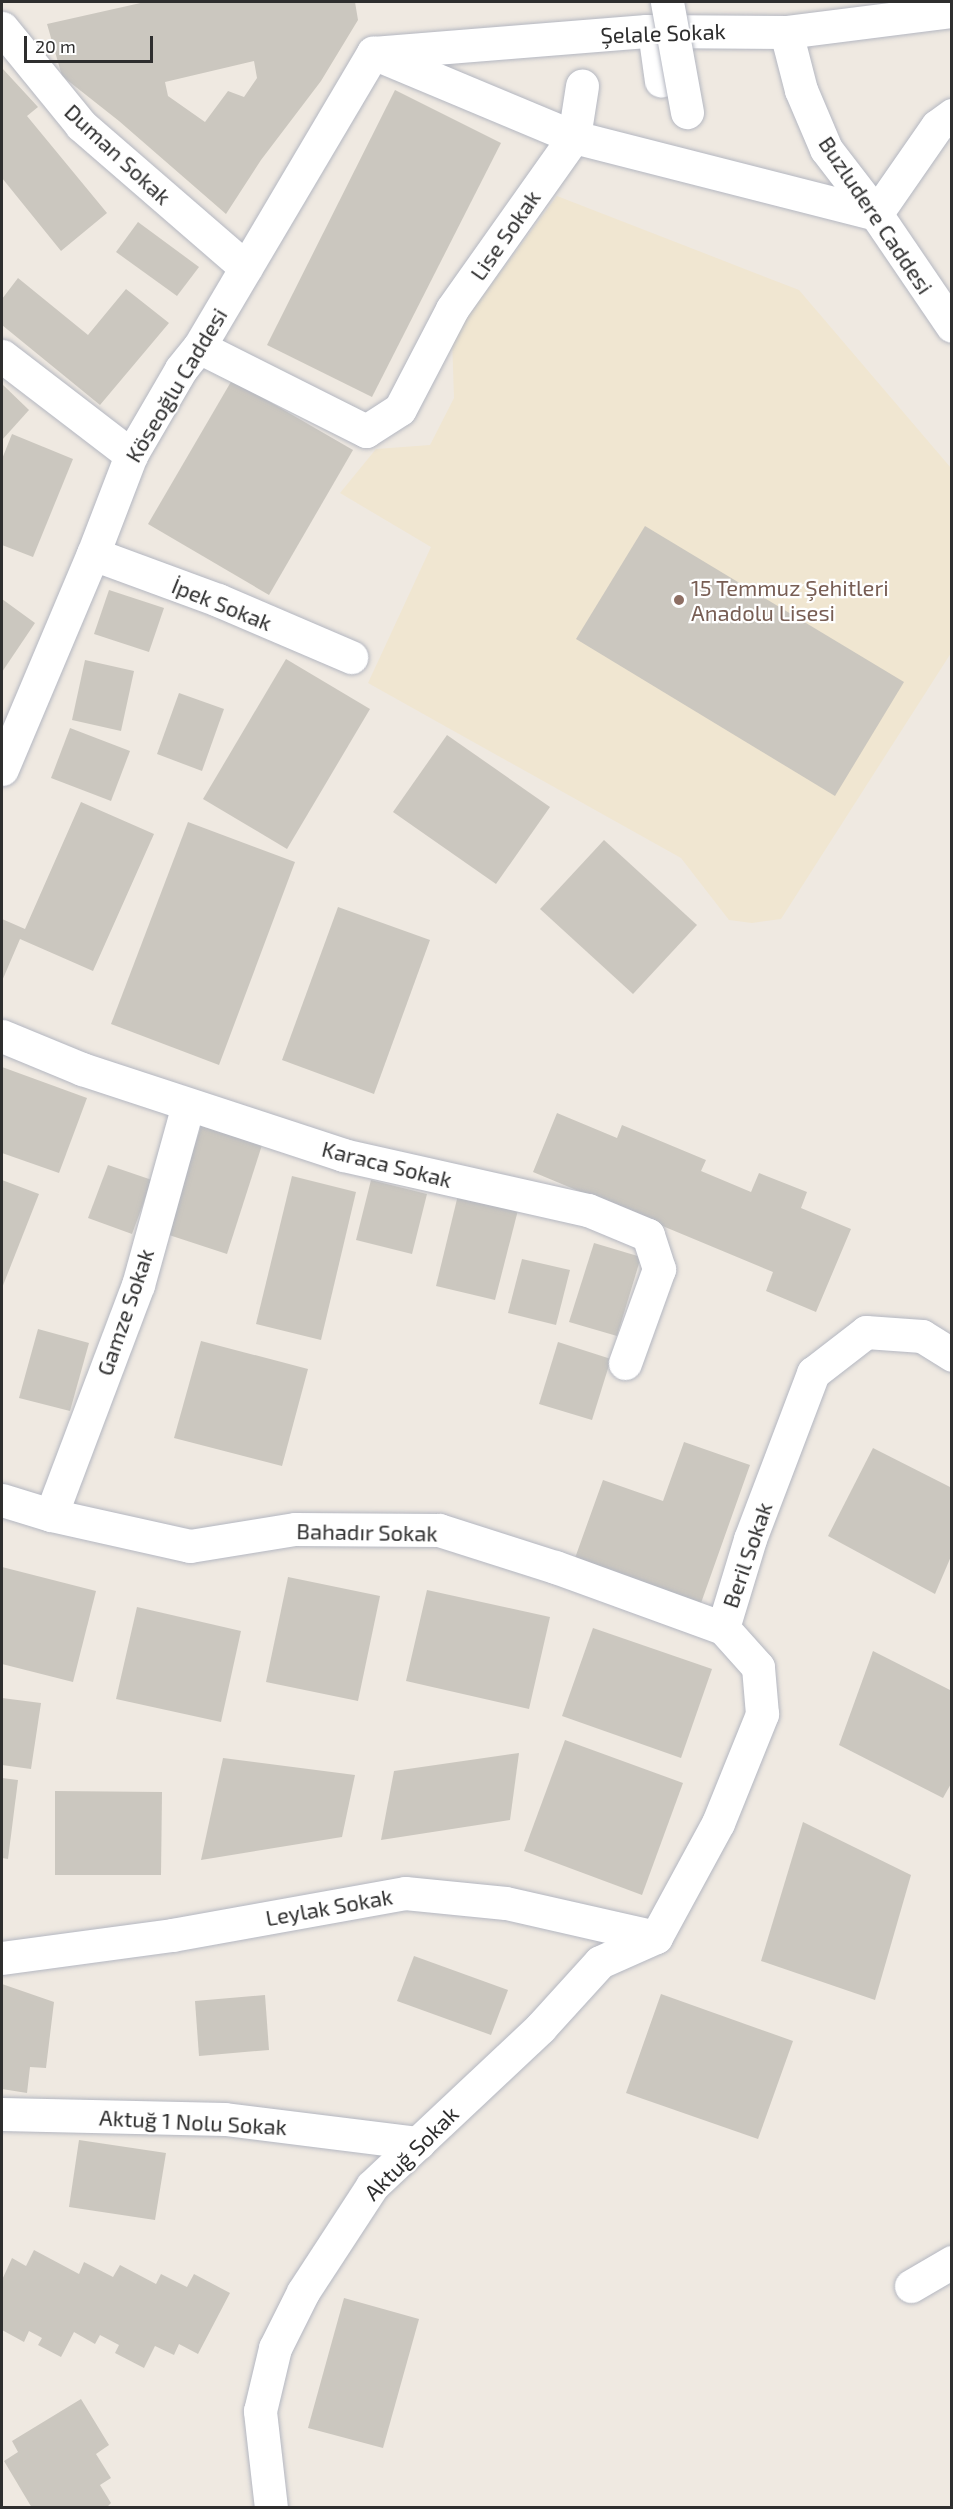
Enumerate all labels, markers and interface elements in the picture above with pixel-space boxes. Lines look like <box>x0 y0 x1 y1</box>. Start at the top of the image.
street label: Şelale Sokak <box>600 18 726 48</box>
scale bar <box>27 24 156 62</box>
text: 20 m <box>35 35 76 57</box>
street label: Duman Sokak <box>59 98 177 210</box>
street label: Buzludere Caddesi <box>813 131 939 299</box>
street label: Lise Sokak <box>464 185 546 285</box>
street label: Köseoğlu Caddesi <box>120 303 232 467</box>
street label: İpek Sokak <box>168 572 276 636</box>
place label: 15 Temmuz Şehitleri Anadolu Lisesi <box>691 574 889 626</box>
marker: 15 Temmuz Şehitleri Anadolu Lisesi <box>672 593 686 607</box>
street label: Karaca Sokak <box>319 1135 455 1193</box>
street label: Gamze Sokak <box>91 1245 159 1379</box>
street label: Beril Sokak <box>717 1498 777 1612</box>
street label: Bahadır Sokak <box>296 1518 438 1546</box>
street label: Leylak Sokak <box>263 1883 395 1931</box>
street label: Aktuğ Sokak <box>358 2100 464 2206</box>
street label: Aktuğ 1 Nolu Sokak <box>98 2104 288 2140</box>

